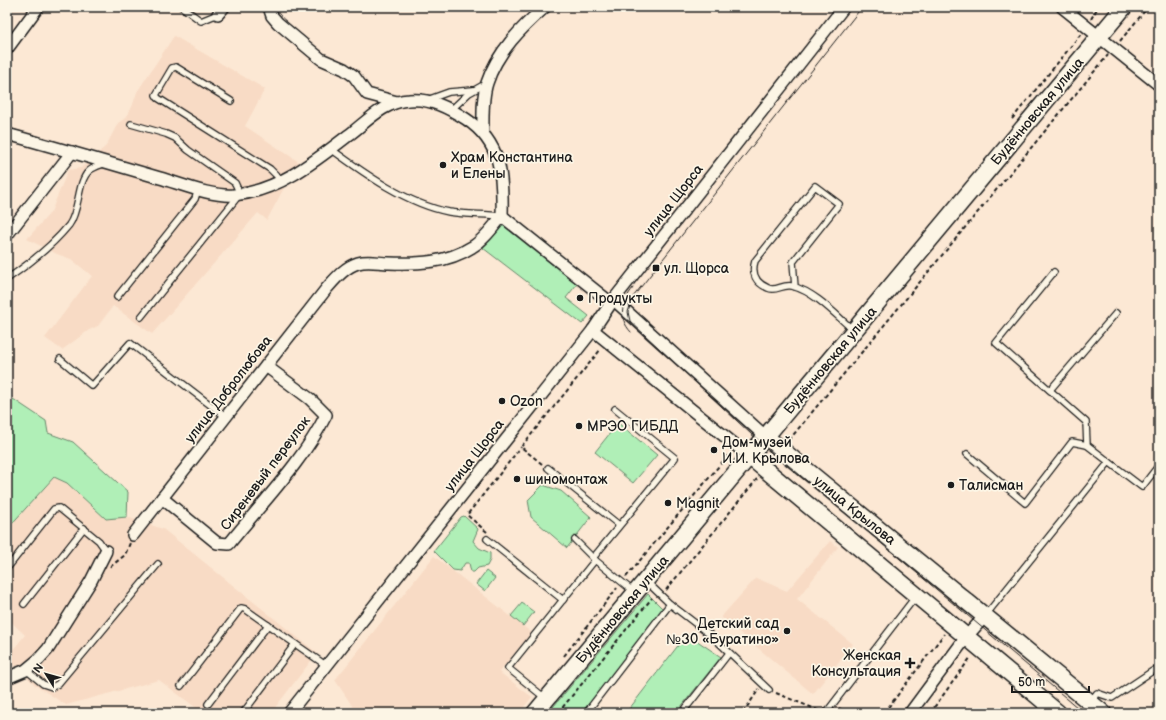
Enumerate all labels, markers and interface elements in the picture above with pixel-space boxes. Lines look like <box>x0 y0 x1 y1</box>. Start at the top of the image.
street label: Будённовская улица <box>987 53 1088 169</box>
place label: Храм Константина и Елены <box>451 149 573 182</box>
marker: Храм Константина и Елены <box>438 160 448 170</box>
street label: улица Щорса <box>640 160 707 240</box>
place label: ул. Щорса <box>664 260 730 277</box>
marker: ул. Щорса <box>651 263 661 273</box>
place label: Продукты <box>588 290 652 307</box>
marker: Продукты <box>575 293 585 303</box>
street label: Будённовская улица <box>780 302 881 418</box>
street label: улица Добролюбова <box>181 332 276 446</box>
place label: Ozon <box>510 393 543 410</box>
marker: Ozon <box>497 396 507 406</box>
street label: Сиреневый переулок <box>217 412 314 534</box>
street label: улица Щорса <box>441 415 508 495</box>
place label: МРЭО ГИБДД <box>587 418 679 435</box>
marker: МРЭО ГИБДД <box>574 421 584 431</box>
place label: Дом-музей И.И. Крылова <box>722 434 811 467</box>
marker: Дом-музей И.И. Крылова <box>709 445 719 455</box>
place label: шиномонтаж <box>525 471 608 488</box>
street label: улица Крылова <box>810 472 900 549</box>
marker: шиномонтаж <box>512 474 522 484</box>
place label: Талисман <box>959 477 1023 494</box>
marker: Талисман <box>946 480 956 490</box>
place label: Magnit <box>676 495 720 512</box>
marker: Magnit <box>663 498 673 508</box>
street label: Будённовская улица <box>572 551 673 667</box>
place label: Детский сад №30 «Буратино» <box>666 615 779 648</box>
marker: Детский сад №30 «Буратино» <box>782 626 792 636</box>
place label: Женская Консультация <box>811 647 901 680</box>
north arrow <box>26 654 66 694</box>
marker: Женская Консультация <box>904 657 916 669</box>
text: N <box>31 661 46 675</box>
scale bar <box>1012 668 1089 694</box>
text: 50 m <box>1018 675 1045 690</box>

